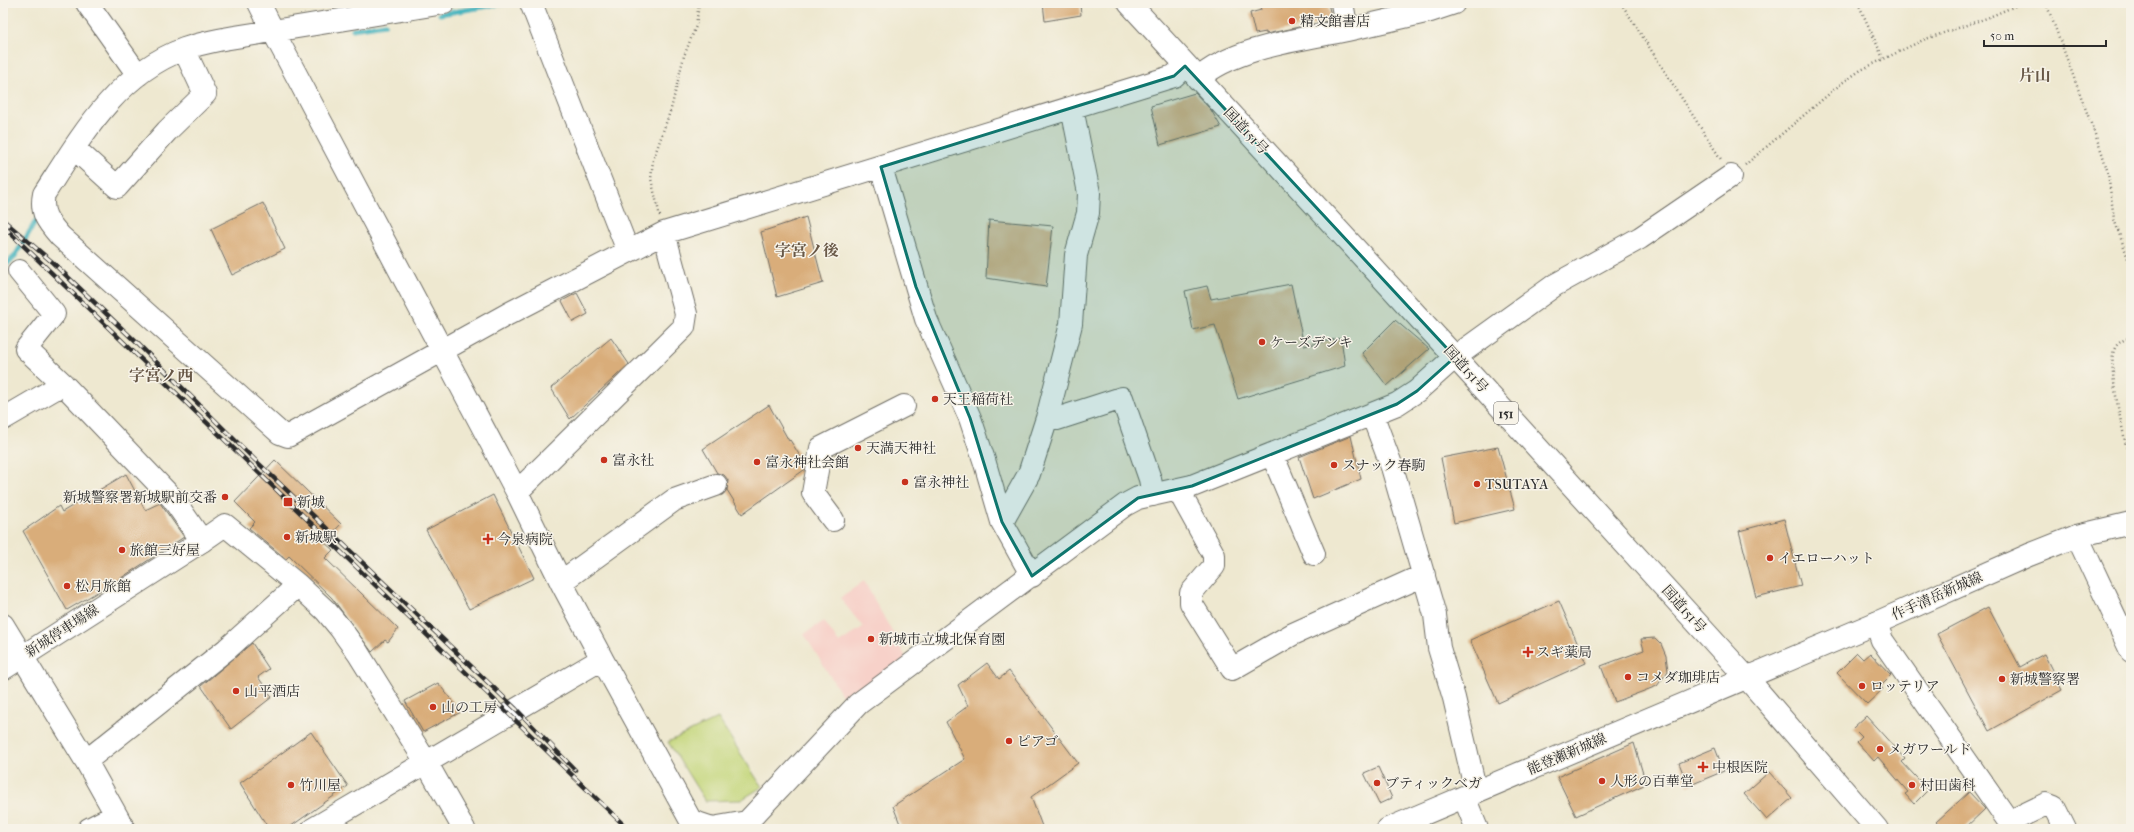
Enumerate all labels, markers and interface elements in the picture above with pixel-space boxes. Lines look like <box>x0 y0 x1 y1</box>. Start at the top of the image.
place label: 精文館書店 <box>1300 13 1370 30</box>
marker: 精文館書店 <box>1287 16 1297 26</box>
scale bar <box>1984 22 2106 48</box>
text: 50 m <box>1990 29 2014 43</box>
district label: 片山 <box>2019 66 2051 85</box>
street label: 国道151号 <box>1220 104 1272 158</box>
district label: 字宮ノ後 <box>775 241 839 260</box>
place label: ケーズデンキ <box>1270 334 1353 351</box>
marker: ケーズデンキ <box>1257 337 1267 347</box>
street label: 国道151号 <box>1440 342 1492 396</box>
district label: 字宮ノ西 <box>129 366 193 385</box>
place label: 天王稲荷社 <box>943 391 1013 408</box>
marker: 天王稲荷社 <box>930 394 940 404</box>
road number: 151 <box>1494 402 1518 424</box>
place label: 天満天神社 <box>866 440 936 457</box>
marker: 天満天神社 <box>853 443 863 453</box>
place label: 富永社 <box>612 452 654 469</box>
place label: 富永神社会館 <box>765 454 849 471</box>
marker: 富永社 <box>599 455 609 465</box>
marker: 富永神社会館 <box>752 457 762 467</box>
place label: スナック春駒 <box>1342 457 1425 474</box>
marker: スナック春駒 <box>1329 460 1339 470</box>
place label: 富永神社 <box>913 474 969 491</box>
place label: TSUTAYA <box>1485 476 1549 493</box>
marker: 富永神社 <box>900 477 910 487</box>
marker: TSUTAYA <box>1472 479 1482 489</box>
place label: 新城警察署新城駅前交番 <box>63 489 217 506</box>
marker: 新城警察署新城駅前交番 <box>220 492 230 502</box>
place label: 新城 <box>297 494 325 511</box>
marker: 新城 <box>282 496 294 508</box>
place label: 新城駅 <box>295 529 337 546</box>
place label: 今泉病院 <box>497 531 553 548</box>
marker: 新城駅 <box>282 532 292 542</box>
marker: 今泉病院 <box>482 533 494 545</box>
place label: 旅館三好屋 <box>130 542 200 559</box>
marker: 旅館三好屋 <box>117 545 127 555</box>
place label: イエローハット <box>1778 550 1875 567</box>
marker: イエローハット <box>1765 553 1775 563</box>
street label: 作手清岳新城線 <box>1889 568 1985 624</box>
place label: 松月旅館 <box>75 578 131 595</box>
marker: 松月旅館 <box>62 581 72 591</box>
street label: 国道151号 <box>1658 582 1710 636</box>
street label: 新城停車場線 <box>22 601 102 661</box>
place label: 新城市立城北保育園 <box>879 631 1005 648</box>
marker: 新城市立城北保育園 <box>866 634 876 644</box>
place label: スギ薬局 <box>1536 644 1592 661</box>
marker: スギ薬局 <box>1523 647 1533 657</box>
place label: コメダ珈琲店 <box>1636 669 1720 686</box>
place label: 新城警察署 <box>2010 671 2080 688</box>
marker: コメダ珈琲店 <box>1623 672 1633 682</box>
marker: 新城警察署 <box>1997 674 2007 684</box>
place label: ロッテリア <box>1870 678 1940 695</box>
marker: ロッテリア <box>1857 681 1867 691</box>
place label: 山平酒店 <box>244 683 300 700</box>
marker: 山平酒店 <box>231 686 241 696</box>
place label: 山の工房 <box>441 699 497 716</box>
marker: 山の工房 <box>428 702 438 712</box>
street label: 能登瀬新城線 <box>1525 730 1609 778</box>
place label: ピアゴ <box>1017 733 1058 750</box>
marker: ピアゴ <box>1004 736 1014 746</box>
place label: メガワールド <box>1888 741 1972 758</box>
marker: メガワールド <box>1875 744 1885 754</box>
place label: 中根医院 <box>1712 759 1768 776</box>
marker: 中根医院 <box>1697 761 1709 773</box>
place label: 人形の百華堂 <box>1610 773 1694 790</box>
place label: ブティックベガ <box>1385 775 1482 792</box>
marker: 人形の百華堂 <box>1597 776 1607 786</box>
place label: 竹川屋 <box>299 777 341 794</box>
place label: 村田歯科 <box>1920 777 1976 794</box>
marker: ブティックベガ <box>1372 778 1382 788</box>
marker: 竹川屋 <box>286 780 296 790</box>
marker: 村田歯科 <box>1907 780 1917 790</box>

